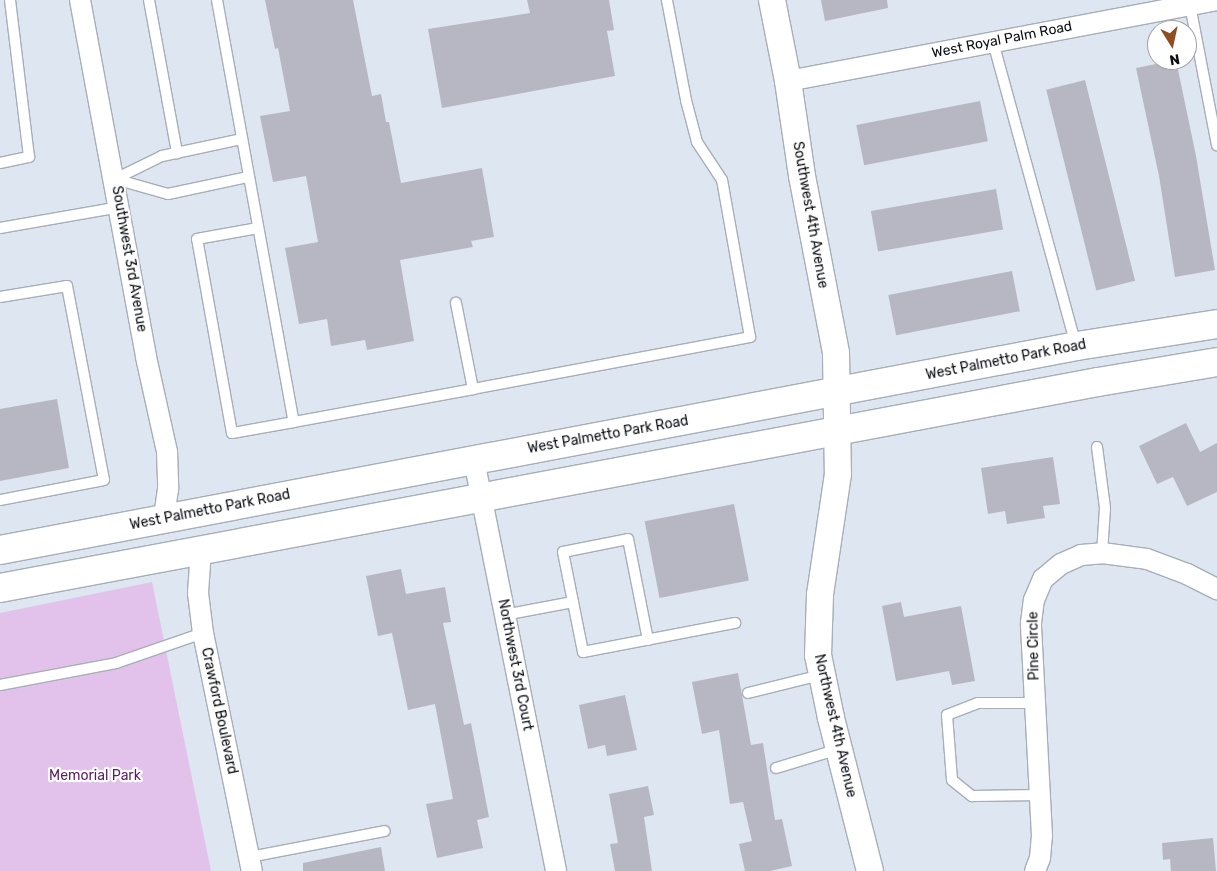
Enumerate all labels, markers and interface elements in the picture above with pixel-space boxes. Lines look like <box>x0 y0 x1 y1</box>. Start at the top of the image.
street label: West Royal Palm Road <box>930 18 1074 62</box>
north arrow <box>1147 20 1197 70</box>
text: N <box>1168 50 1181 69</box>
street label: Southwest 4th Avenue <box>789 140 831 290</box>
street label: Southwest 3rd Avenue <box>108 184 150 334</box>
street label: West Palmetto Park Road <box>924 336 1088 384</box>
street label: West Palmetto Park Road <box>526 413 690 457</box>
street label: West Palmetto Park Road <box>128 486 292 534</box>
street label: Northwest 3rd Court <box>494 598 536 732</box>
street label: Pine Circle <box>1025 611 1043 681</box>
street label: Crawford Boulevard <box>197 646 241 776</box>
street label: Northwest 4th Avenue <box>810 652 860 800</box>
park label: Memorial Park <box>49 768 141 784</box>

